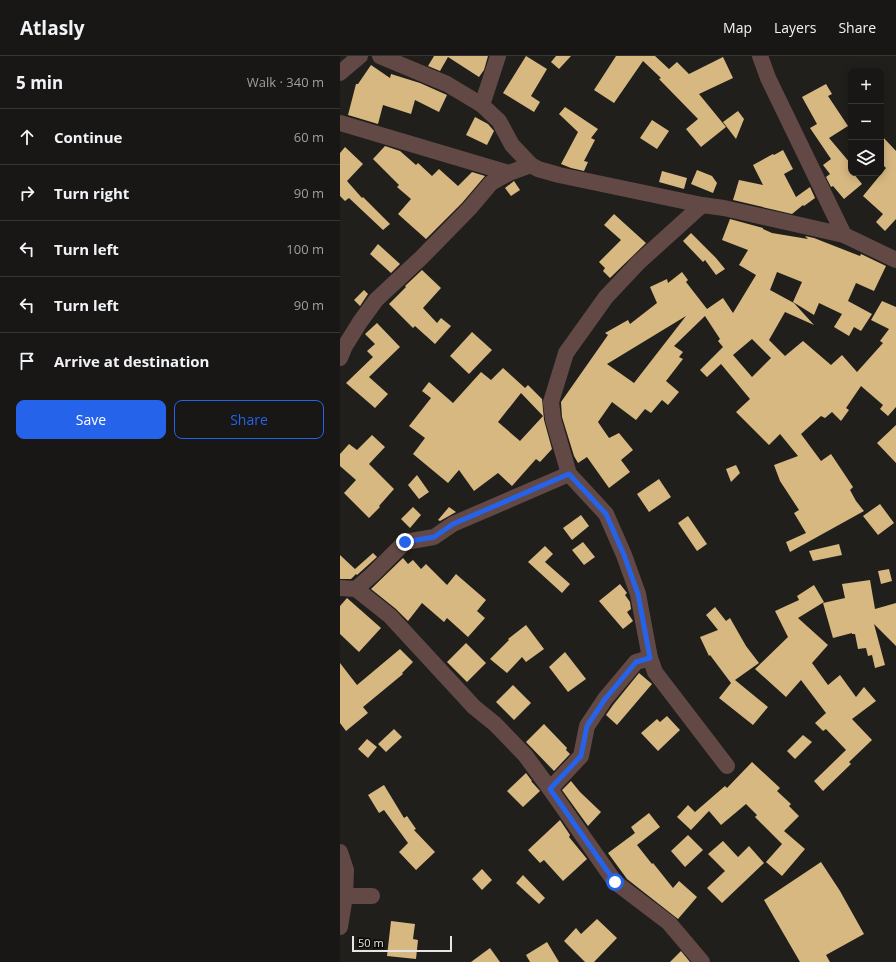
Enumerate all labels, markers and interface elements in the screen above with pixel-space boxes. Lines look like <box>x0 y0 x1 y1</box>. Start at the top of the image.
text: Atlasly <box>20 15 85 41</box>
text: Map <box>723 18 752 37</box>
text: Layers <box>774 18 816 37</box>
text: Share <box>838 18 876 37</box>
map controls <box>848 68 884 176</box>
button: + <box>848 68 884 104</box>
text: 5 min <box>16 71 63 94</box>
text: Walk · 340 m <box>247 73 324 91</box>
button: − <box>848 104 884 140</box>
icon: ahead <box>16 126 38 148</box>
text: Continue <box>54 127 122 147</box>
text: 60 m <box>294 128 324 146</box>
button: layers <box>848 140 884 176</box>
icon: right <box>16 182 38 204</box>
text: Turn right <box>54 183 129 203</box>
text: 90 m <box>294 184 324 202</box>
icon: left <box>16 238 38 260</box>
text: Turn left <box>54 239 119 259</box>
text: 100 m <box>286 240 324 258</box>
icon: left <box>16 294 38 316</box>
text: Turn left <box>54 295 119 315</box>
text: 90 m <box>294 296 324 314</box>
icon: arrive <box>16 350 38 372</box>
text: Arrive at destination <box>54 351 209 371</box>
button: Save <box>16 400 166 439</box>
button: Share <box>174 400 324 439</box>
route end <box>396 533 414 551</box>
route start <box>606 873 624 891</box>
scale bar <box>352 934 452 953</box>
text: 50 m <box>358 935 384 950</box>

